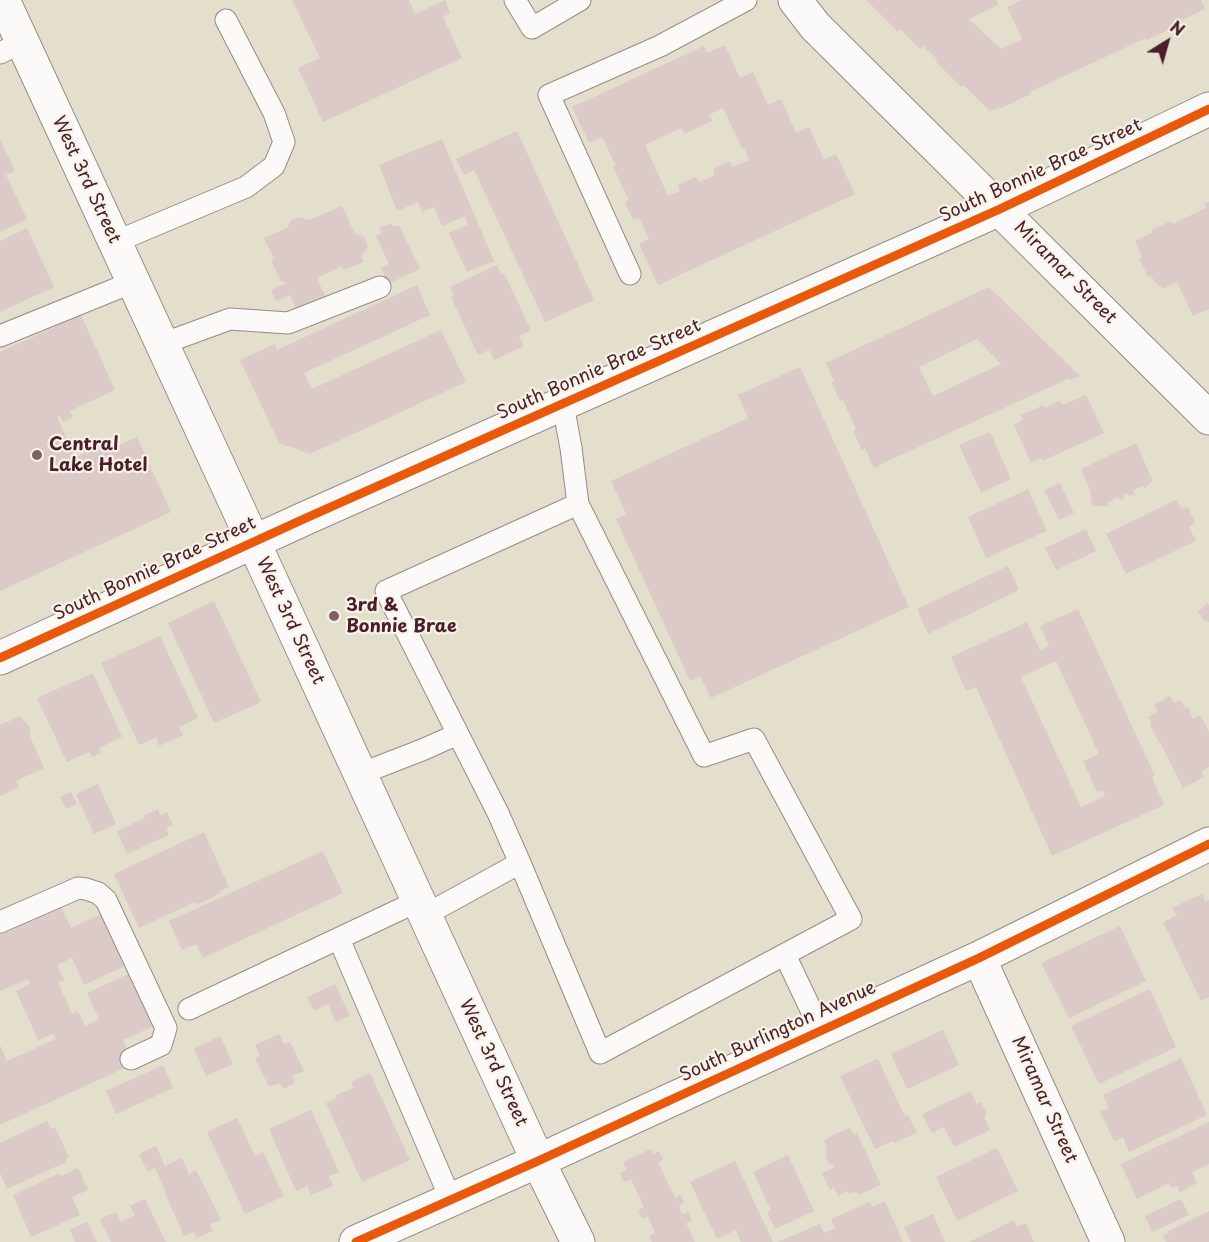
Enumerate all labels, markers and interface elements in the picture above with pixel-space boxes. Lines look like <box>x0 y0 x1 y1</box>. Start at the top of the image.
north arrow <box>1137 12 1197 72</box>
text: N <box>1166 14 1190 41</box>
street label: West 3rd Street <box>47 113 125 247</box>
street label: South Bonnie Brae Street <box>936 115 1146 227</box>
street label: Miramar Street <box>1009 217 1121 329</box>
street label: South Bonnie Brae Street <box>494 315 704 425</box>
place label: Central Lake Hotel <box>49 434 147 476</box>
marker: Central Lake Hotel <box>30 448 44 462</box>
street label: South Bonnie Brae Street <box>50 513 260 625</box>
street label: West 3rd Street <box>251 554 329 688</box>
place label: 3rd & Bonnie Brae <box>346 595 457 638</box>
marker: 3rd & Bonnie Brae <box>327 609 341 623</box>
street label: South Burlington Avenue <box>677 977 879 1087</box>
street label: West 3rd Street <box>454 996 532 1130</box>
street label: Miramar Street <box>1006 1033 1082 1167</box>

